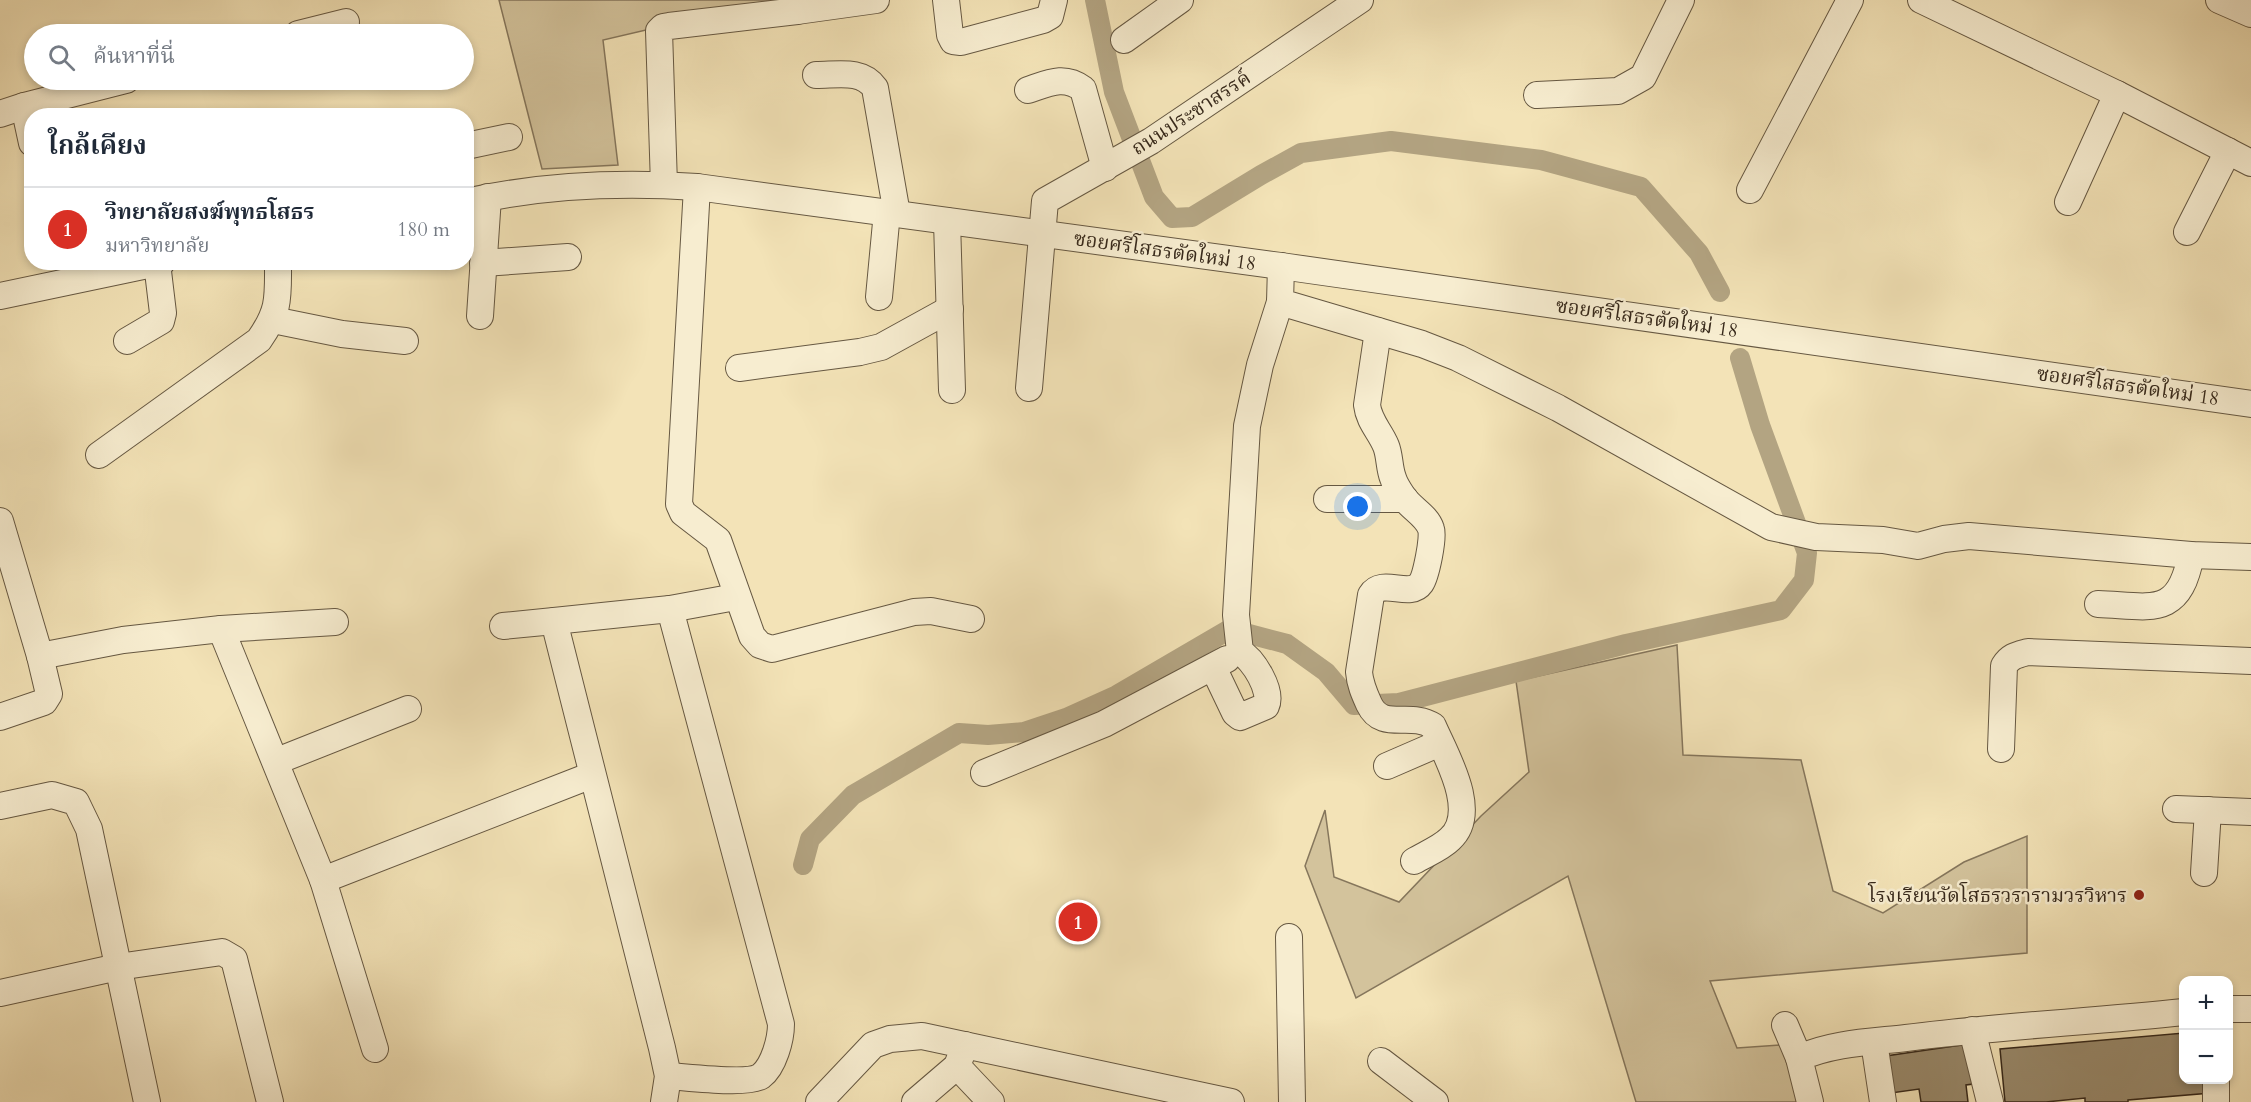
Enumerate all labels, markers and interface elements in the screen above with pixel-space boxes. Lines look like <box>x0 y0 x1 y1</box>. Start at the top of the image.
search box <box>24 24 474 90</box>
icon: search <box>45 41 78 74</box>
text: ค้นหาที่นี่ <box>93 41 175 71</box>
street label: ถนนประชาสรรค์ <box>1126 64 1256 162</box>
text: ใกล้เคียง <box>48 128 147 163</box>
text: วิทยาลัยสงฆ์พุทธโสธร <box>105 197 314 227</box>
text: 1 <box>62 216 73 243</box>
text: 180 m <box>397 216 450 243</box>
street label: ซอยศรีโสธรตัดใหม่ 18 <box>1072 224 1258 277</box>
text: มหาวิทยาลัย <box>105 232 210 259</box>
street label: ซอยศรีโสธรตัดใหม่ 18 <box>1554 291 1740 344</box>
street label: ซอยศรีโสธรตัดใหม่ 18 <box>2035 359 2221 412</box>
your location <box>1343 492 1372 521</box>
place label: โรงเรียนวัดโสธรวรารามวรวิหาร <box>1867 881 2127 909</box>
marker: โรงเรียนวัดโสธรวรารามวรวิหาร <box>2132 888 2146 902</box>
pin: 1 <box>1058 900 1098 944</box>
map controls <box>2179 976 2233 1084</box>
button: + <box>2179 976 2233 1030</box>
button: − <box>2179 1030 2233 1084</box>

